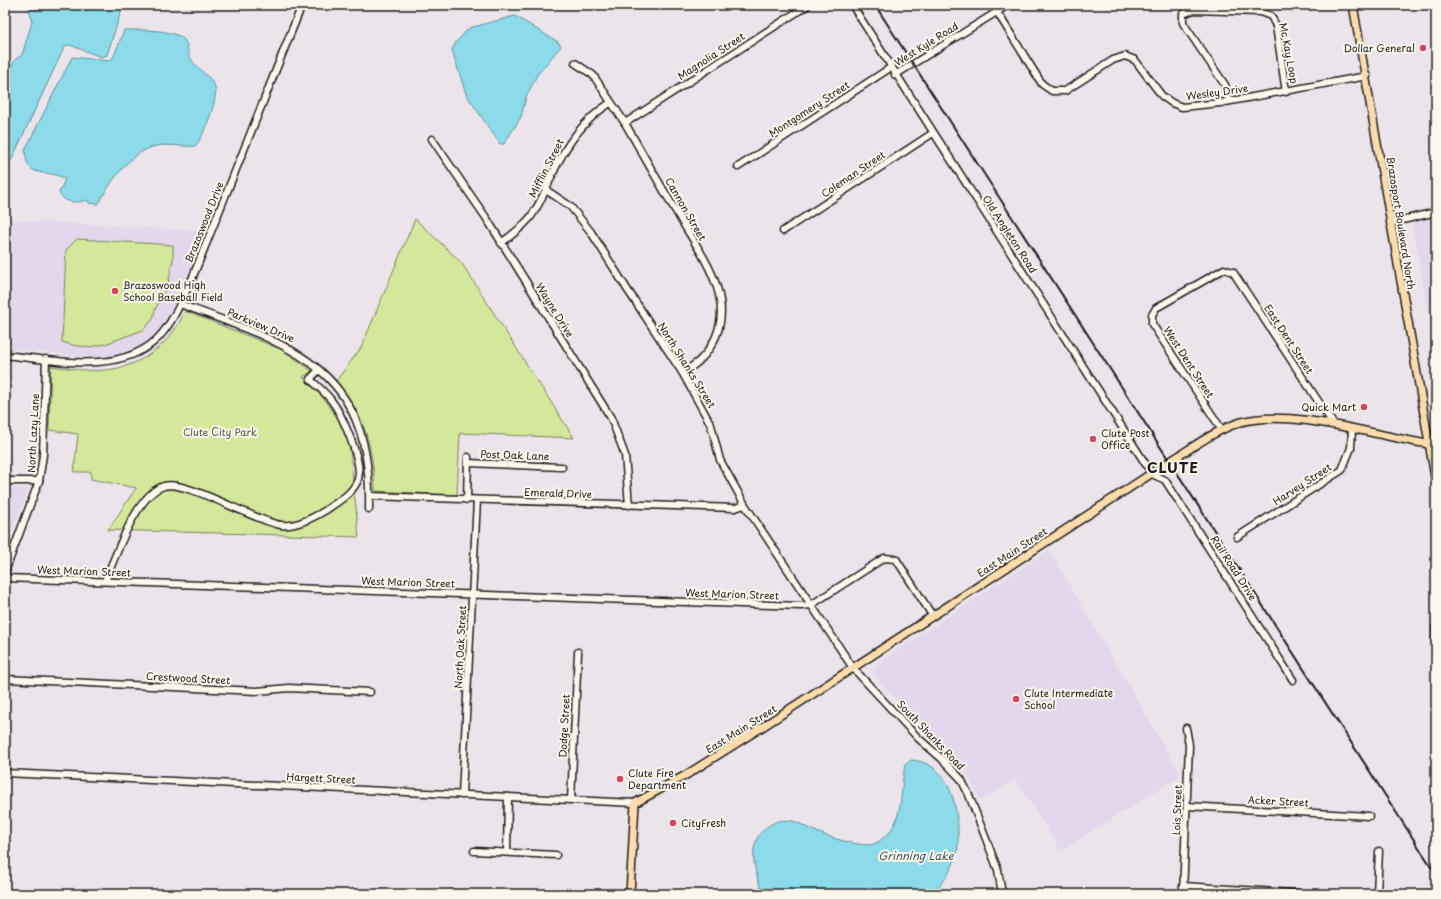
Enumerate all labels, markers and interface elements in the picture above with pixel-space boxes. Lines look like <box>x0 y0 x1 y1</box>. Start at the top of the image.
street label: West Kyle Road <box>891 18 961 69</box>
street label: Mc Kay Loop <box>1275 21 1303 85</box>
street label: Magnolia Street <box>674 28 747 83</box>
place label: Dollar General <box>1343 40 1415 55</box>
marker: Dollar General <box>1418 43 1428 53</box>
street label: Montgomery Street <box>765 77 852 140</box>
street label: Wesley Drive <box>1185 80 1249 103</box>
street label: Mifflin Street <box>524 136 567 200</box>
street label: Coleman Street <box>818 147 888 200</box>
street label: Brazosport Boulevard North <box>1384 155 1419 291</box>
street label: Cannon Street <box>662 174 711 243</box>
street label: Brazoswood Drive <box>180 179 227 265</box>
street label: Old Angleton Road <box>980 192 1041 276</box>
place label: Brazoswood High School Baseball Field <box>123 277 223 304</box>
street label: Wayne Drive <box>533 280 578 340</box>
marker: Brazoswood High School Baseball Field <box>110 286 120 296</box>
street label: East Dent Street <box>1261 301 1318 376</box>
street label: Parkview Drive <box>225 304 297 345</box>
street label: North Shanks Street <box>655 319 720 410</box>
street label: West Dent Street <box>1161 323 1218 401</box>
street label: North Lazy Lane <box>23 392 43 473</box>
place label: Quick Mart <box>1301 399 1356 414</box>
marker: Quick Mart <box>1359 402 1369 412</box>
park label: Clute City Park <box>183 424 257 439</box>
place label: Clute Post Office <box>1101 425 1149 452</box>
marker: Clute Post Office <box>1088 434 1098 444</box>
street label: Post Oak Lane <box>480 446 550 463</box>
district label: CLUTE <box>1147 457 1199 478</box>
street label: Harvey Street <box>1269 459 1334 508</box>
street label: Emerald Drive <box>524 484 592 501</box>
street label: East Main Street <box>974 523 1050 580</box>
street label: Rail Road Drive <box>1208 532 1261 604</box>
street label: West Marion Street <box>37 561 131 580</box>
street label: West Marion Street <box>361 572 455 591</box>
street label: West Marion Street <box>685 584 779 603</box>
street label: North Oak Street <box>450 605 469 689</box>
street label: Crestwood Street <box>145 668 231 687</box>
place label: Clute Intermediate School <box>1024 685 1113 712</box>
street label: Dodge Street <box>554 694 573 758</box>
marker: Clute Intermediate School <box>1011 694 1021 704</box>
street label: South Shanks Road <box>894 696 969 773</box>
street label: East Main Street <box>702 701 779 756</box>
place label: Clute Fire Department <box>628 765 686 792</box>
street label: Hargett Street <box>286 768 356 787</box>
marker: Clute Fire Department <box>615 774 625 784</box>
street label: Lois Street <box>1168 785 1185 835</box>
street label: Acker Street <box>1247 791 1309 810</box>
place label: CityFresh <box>681 815 726 830</box>
marker: CityFresh <box>668 818 678 828</box>
water label: Grinning Lake <box>878 847 955 864</box>

